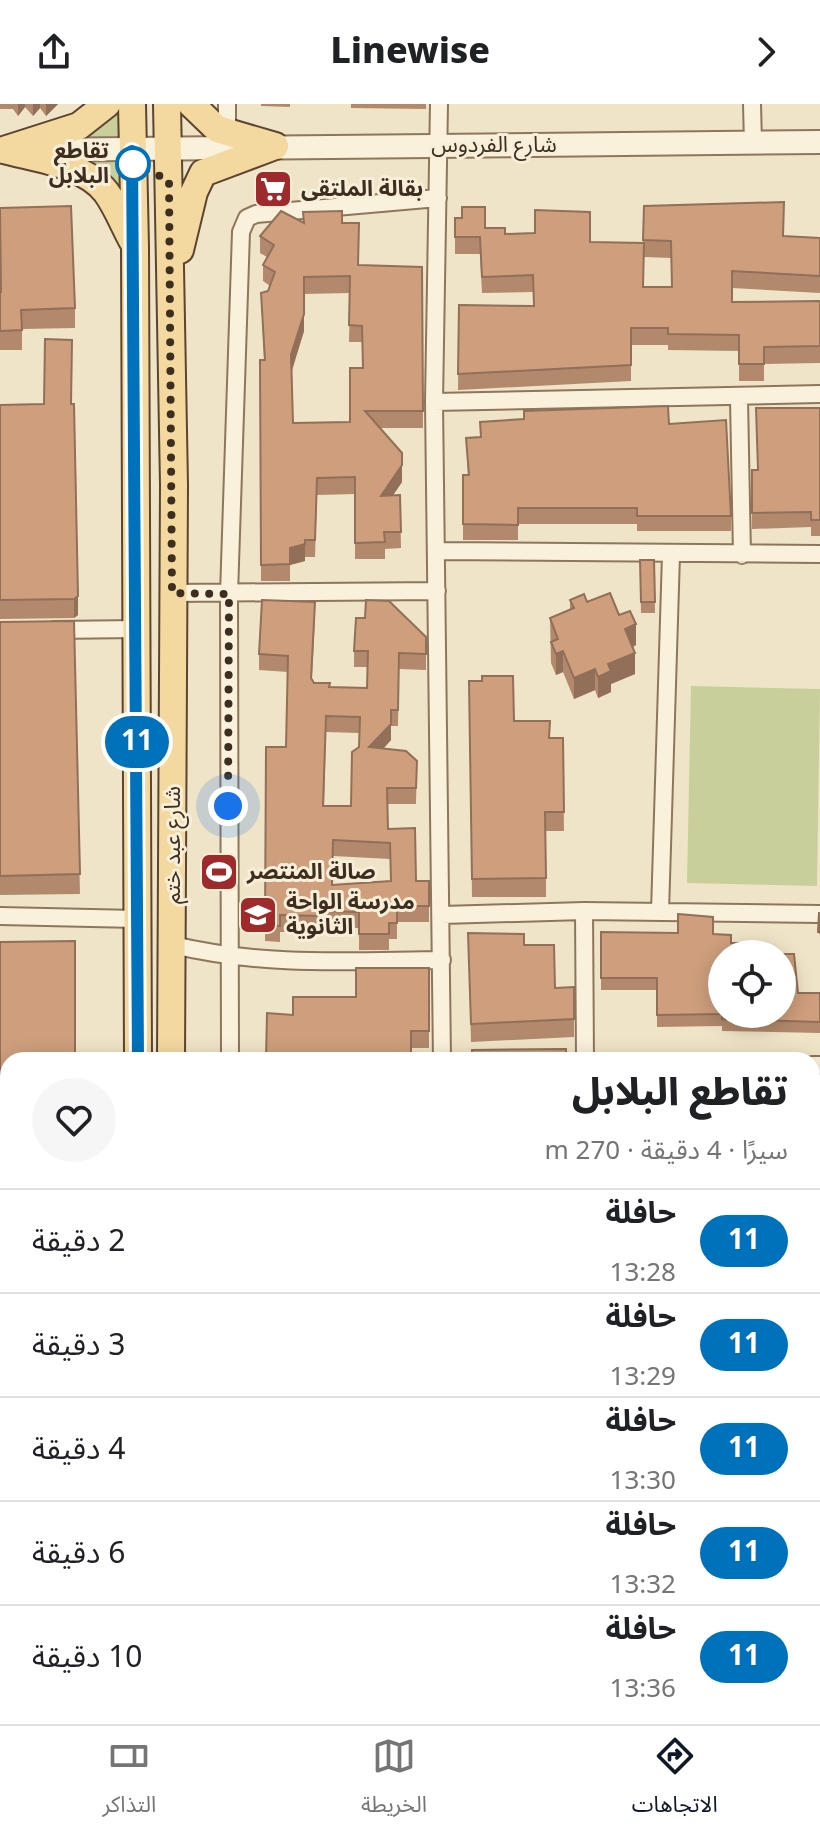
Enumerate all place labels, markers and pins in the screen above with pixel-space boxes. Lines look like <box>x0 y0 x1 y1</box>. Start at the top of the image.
place label: تقاطع البلابل <box>49 128 109 199</box>
marker: تقاطع البلابل <box>116 147 150 181</box>
place label: بقالة الملتقى <box>301 166 423 212</box>
supermarket icon: بقالة الملتقى <box>252 168 294 210</box>
place label: صالة المنتصر <box>246 849 376 895</box>
sports icon: صالة المنتصر <box>198 851 240 893</box>
place label: مدرسة الواحة الثانوية <box>286 879 415 950</box>
school or university icon: مدرسة الواحة الثانوية <box>237 894 279 936</box>

